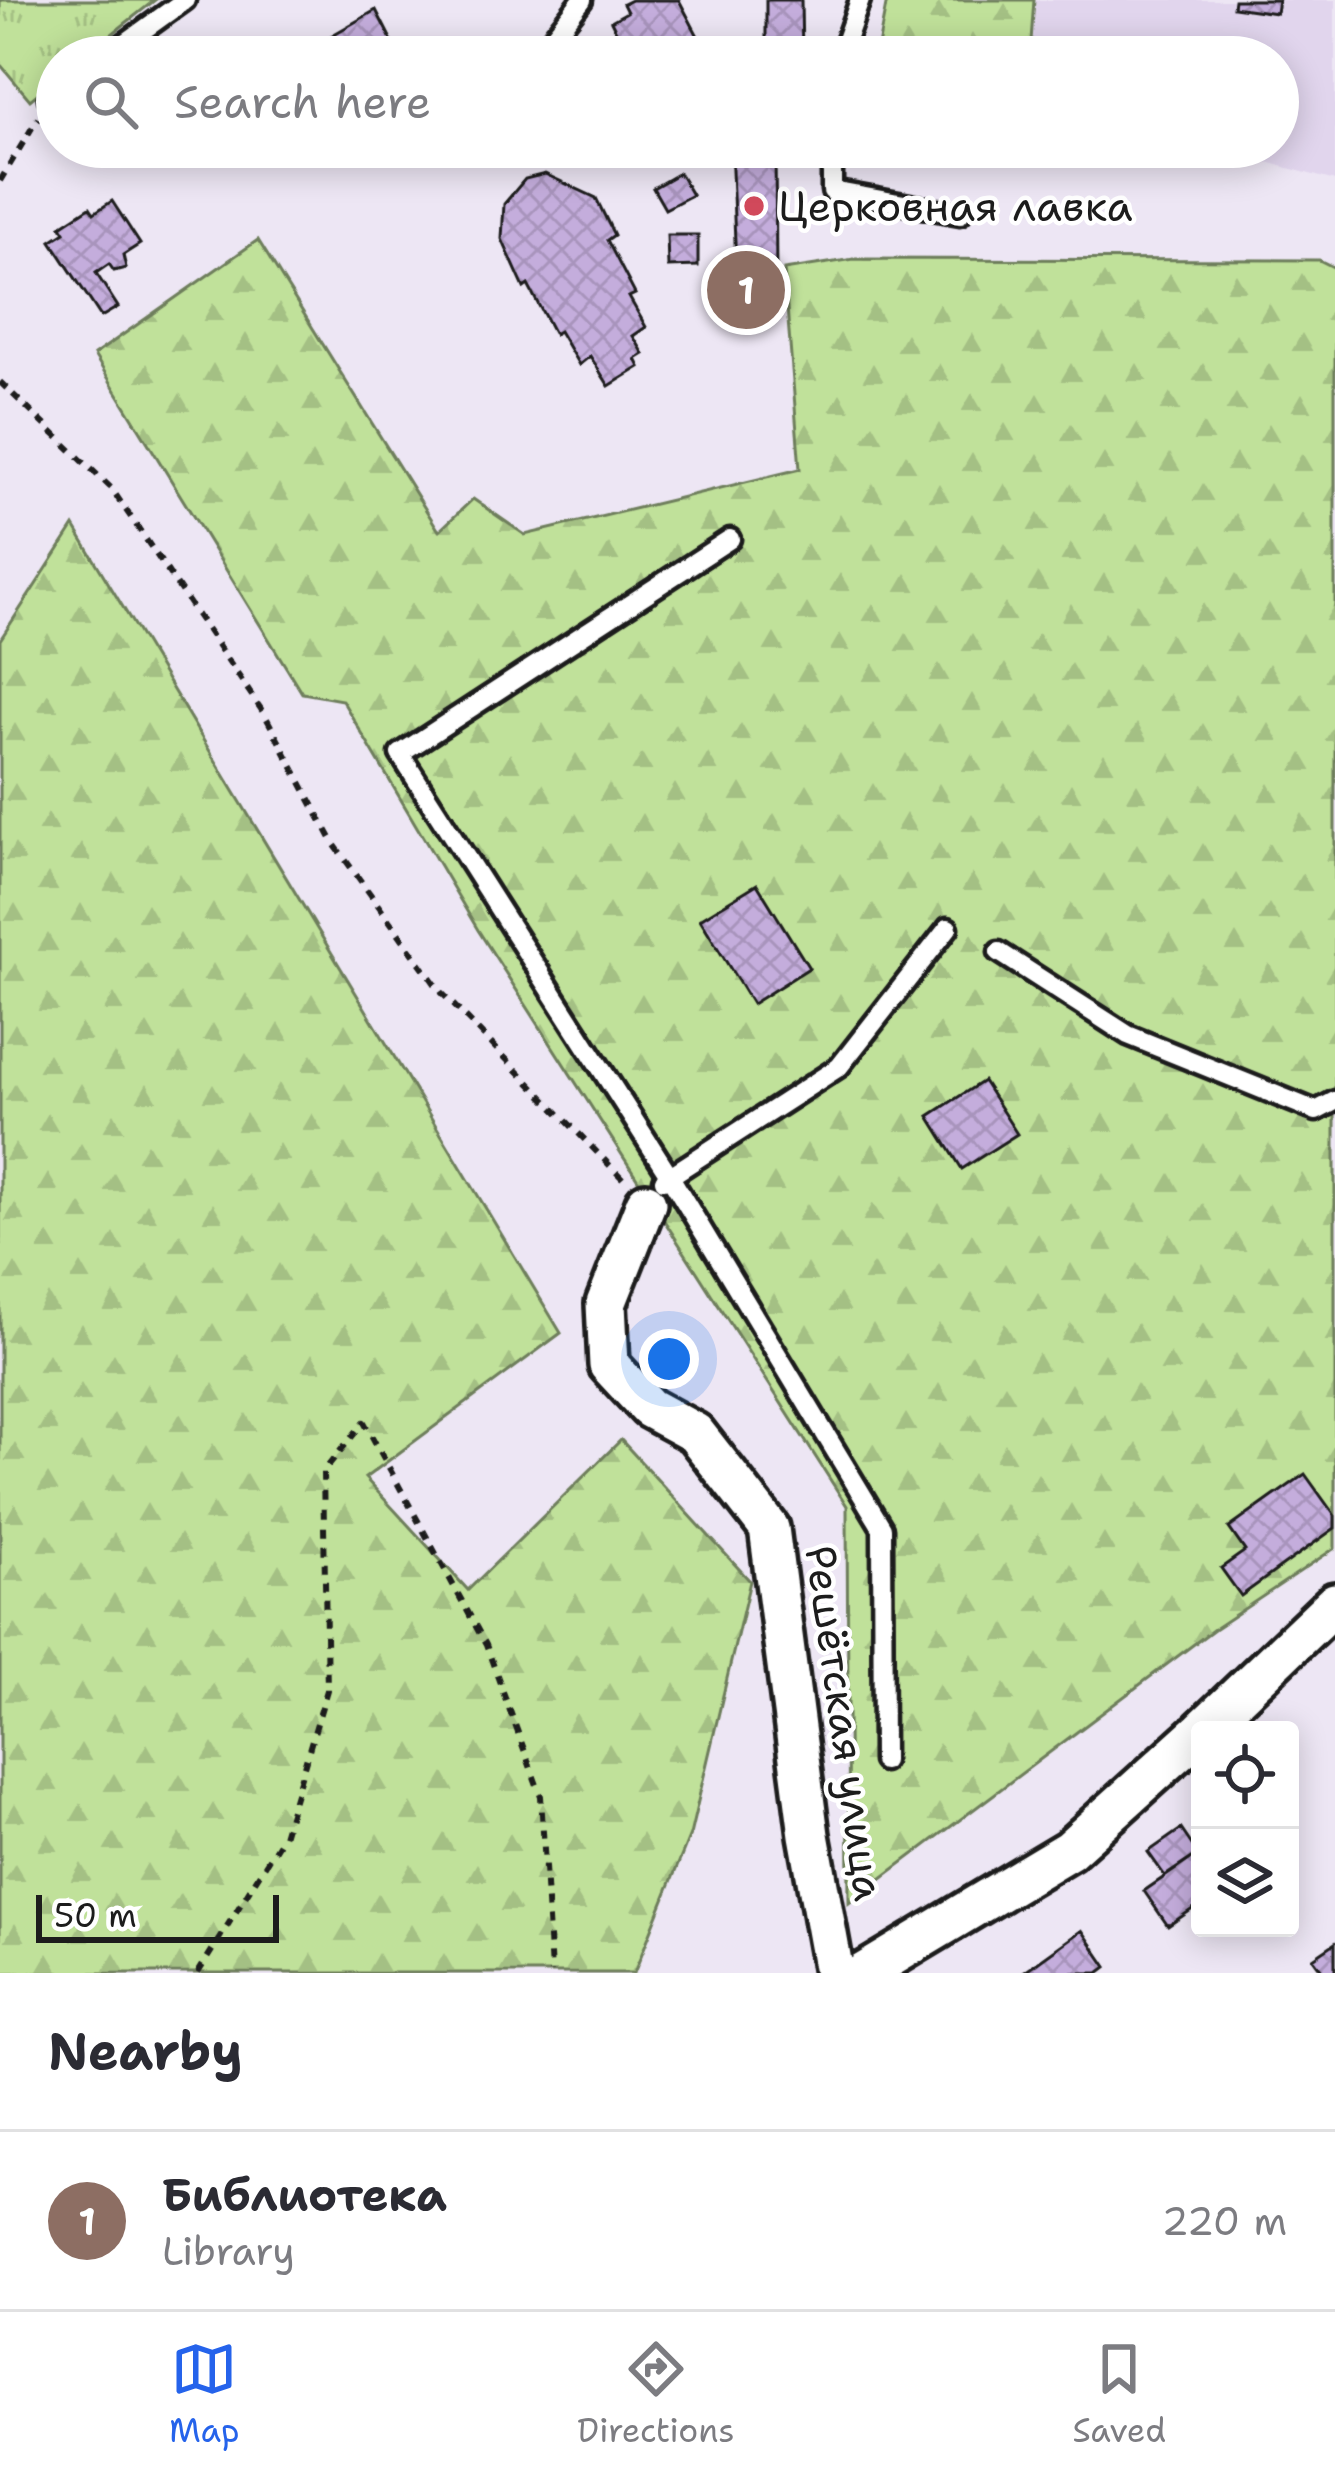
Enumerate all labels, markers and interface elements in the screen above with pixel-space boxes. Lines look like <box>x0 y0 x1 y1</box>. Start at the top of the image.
search box <box>36 36 1299 168</box>
icon: search <box>78 69 144 135</box>
text: Search here <box>174 72 431 132</box>
place label: Церковная лавка <box>778 178 1133 234</box>
marker: Церковная лавка <box>741 193 767 219</box>
pin: 1 <box>707 245 785 335</box>
your location <box>639 1329 699 1389</box>
street label: Решётская улица <box>792 1542 898 1904</box>
map controls <box>1191 1721 1299 1937</box>
button: locate <box>1191 1721 1299 1829</box>
button: layers <box>1191 1829 1299 1937</box>
scale bar <box>36 1889 279 1942</box>
text: 50 m <box>54 1893 137 1938</box>
text: Nearby <box>48 2017 243 2085</box>
text: Библиотека <box>162 2165 447 2225</box>
text: 1 <box>78 2195 96 2247</box>
text: 220 m <box>1161 2195 1287 2247</box>
text: Library <box>162 2225 295 2277</box>
tab: Map <box>169 2336 240 2453</box>
tab: Directions <box>577 2336 735 2453</box>
tab: Saved <box>1072 2336 1166 2453</box>

